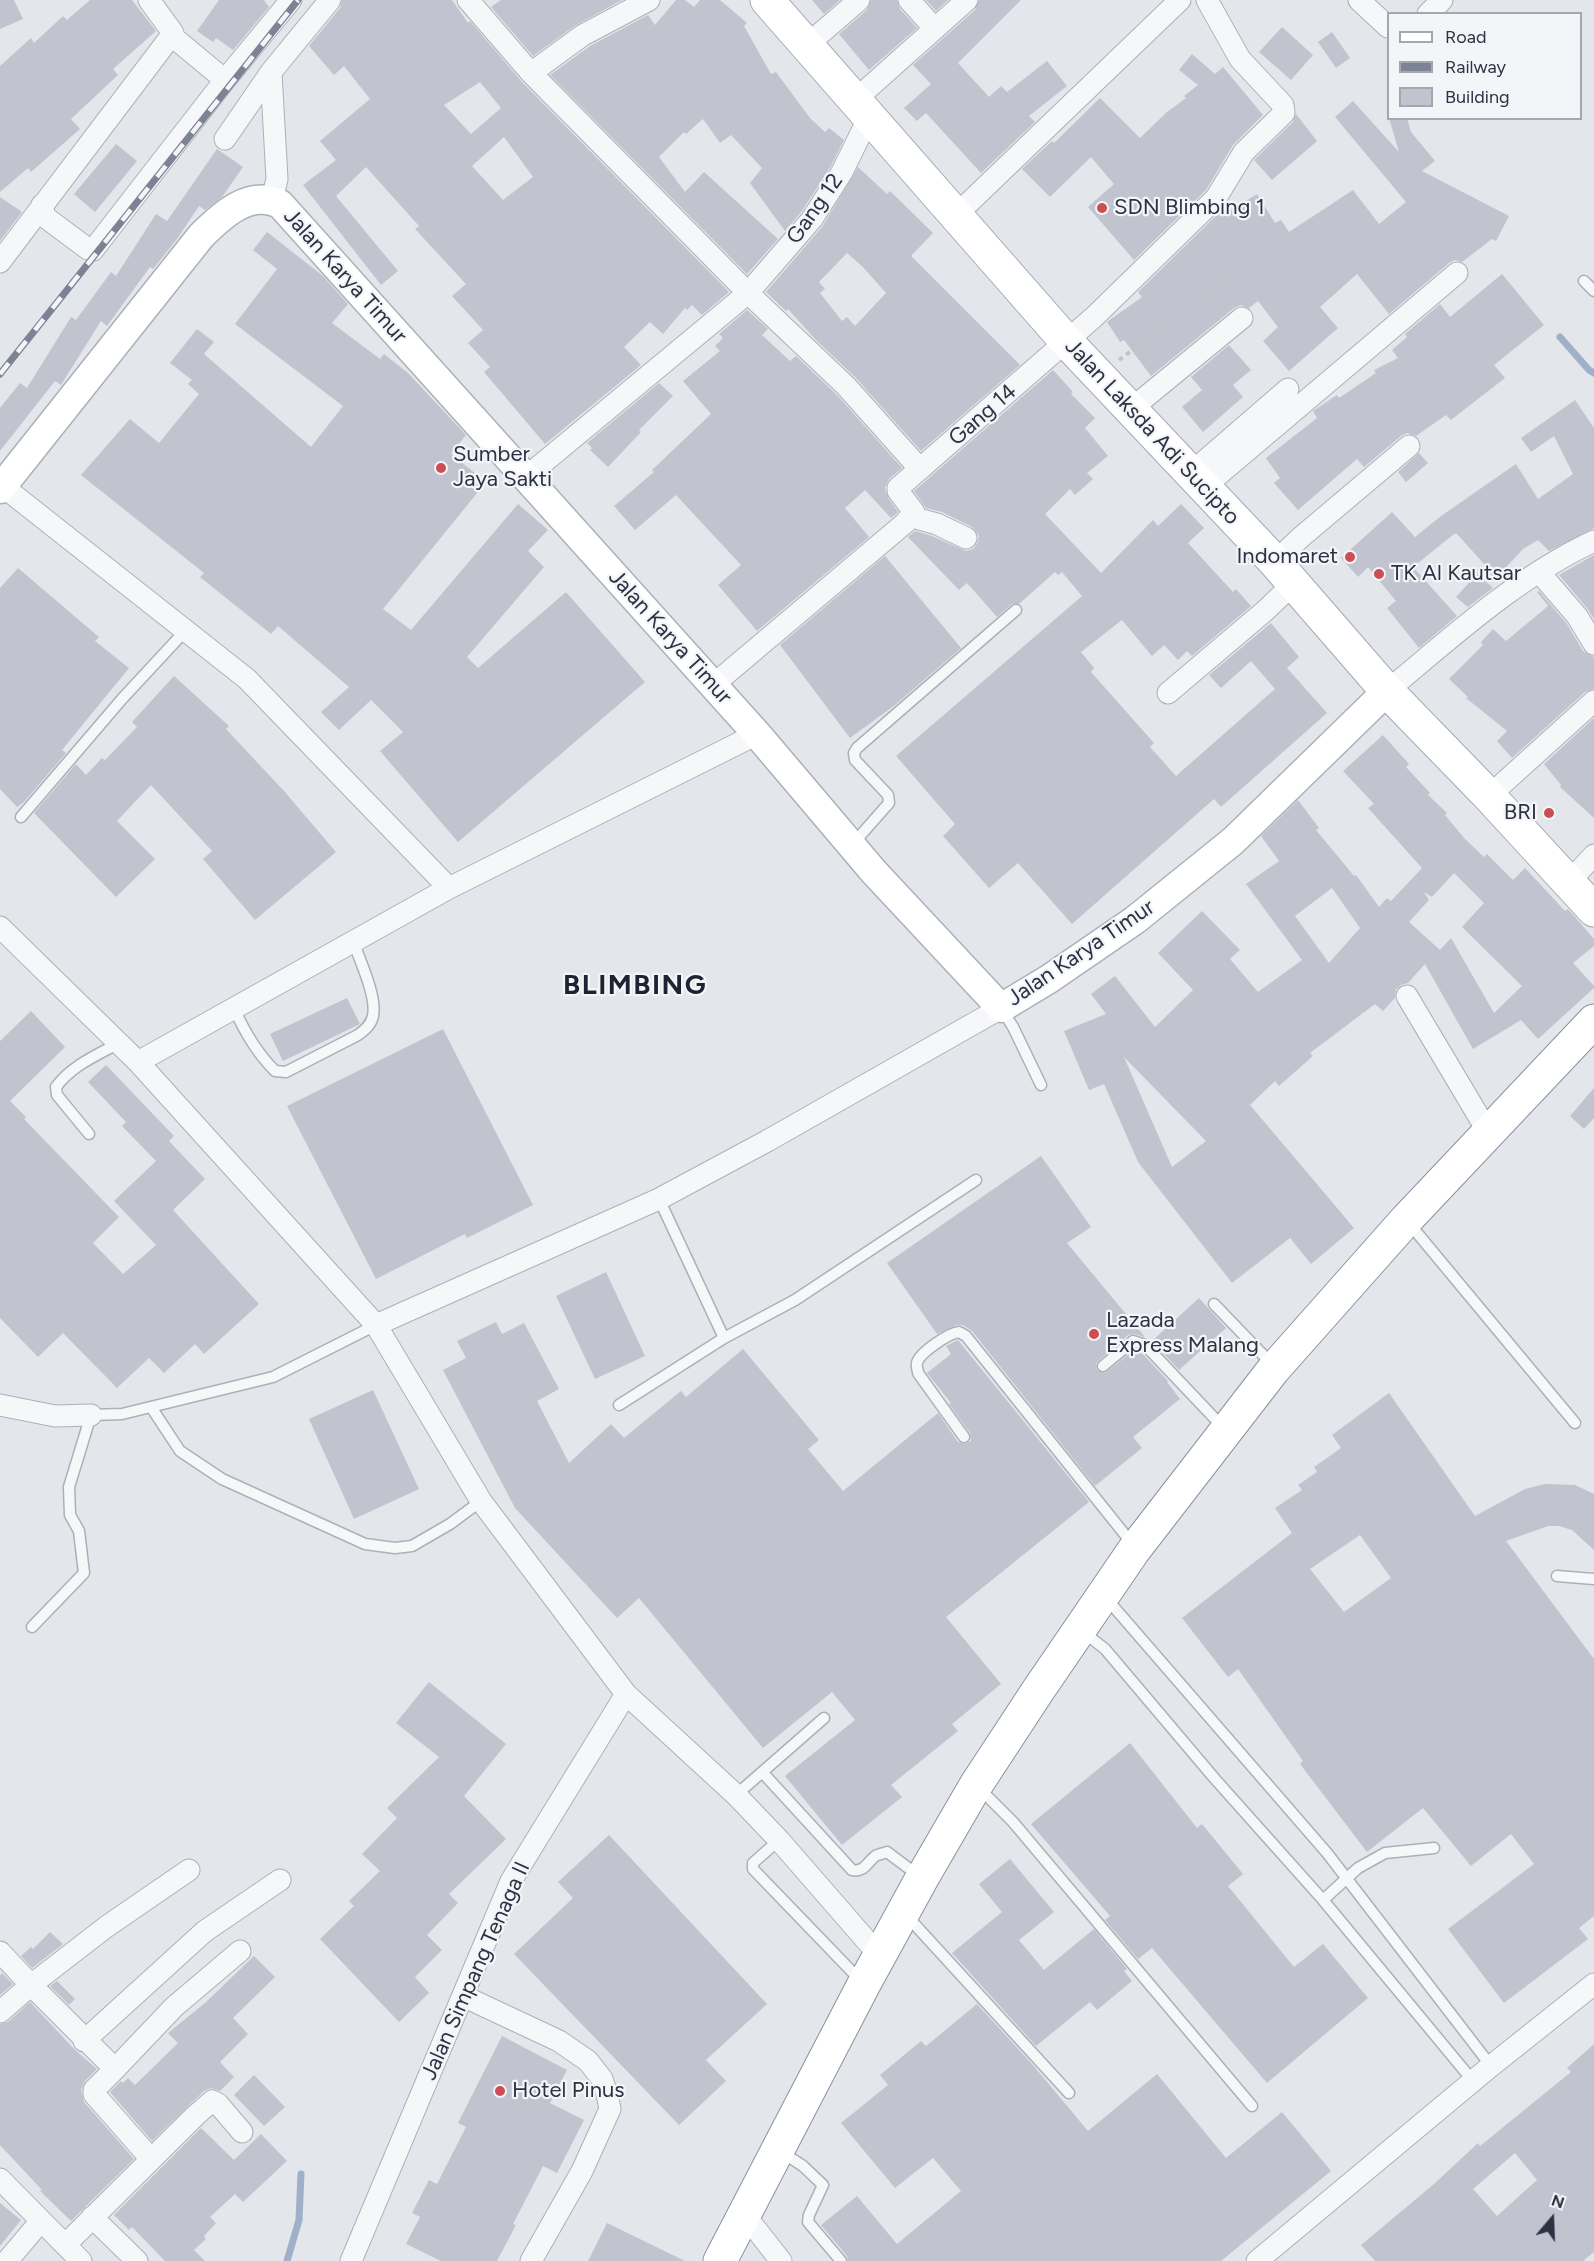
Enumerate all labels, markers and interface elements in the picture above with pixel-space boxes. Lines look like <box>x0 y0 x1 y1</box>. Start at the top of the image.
legend <box>1387 12 1582 120</box>
text: Road <box>1445 26 1486 48</box>
text: Railway <box>1445 56 1506 78</box>
text: Building <box>1445 86 1510 108</box>
street label: Gang 12 <box>781 169 849 249</box>
place label: SDN Blimbing 1 <box>1114 195 1265 221</box>
marker: SDN Blimbing 1 <box>1095 201 1109 215</box>
street label: Jalan Karya Timur <box>278 203 412 349</box>
street label: Jalan Laksda Adi Sucipto <box>1059 334 1245 530</box>
street label: Gang 14 <box>944 378 1022 452</box>
place label: Sumber Jaya Sakti <box>453 442 552 494</box>
marker: Sumber Jaya Sakti <box>434 461 448 475</box>
place label: Indomaret <box>1236 544 1338 570</box>
marker: Indomaret <box>1343 550 1357 564</box>
place label: TK Al Kautsar <box>1391 561 1521 587</box>
street label: Jalan Karya Timur <box>603 564 737 710</box>
marker: TK Al Kautsar <box>1372 567 1386 581</box>
place label: BRI <box>1504 800 1537 826</box>
marker: BRI <box>1542 806 1556 820</box>
street label: Jalan Karya Timur <box>1002 894 1160 1012</box>
district label: BLIMBING <box>563 969 707 1003</box>
place label: Lazada Express Malang <box>1106 1308 1259 1360</box>
marker: Lazada Express Malang <box>1087 1327 1101 1341</box>
street label: Jalan Simpang Tenaga II <box>416 1858 536 2084</box>
place label: Hotel Pinus <box>512 2078 624 2104</box>
marker: Hotel Pinus <box>493 2084 507 2098</box>
north arrow <box>1522 2189 1582 2249</box>
text: N <box>1549 2191 1567 2213</box>

